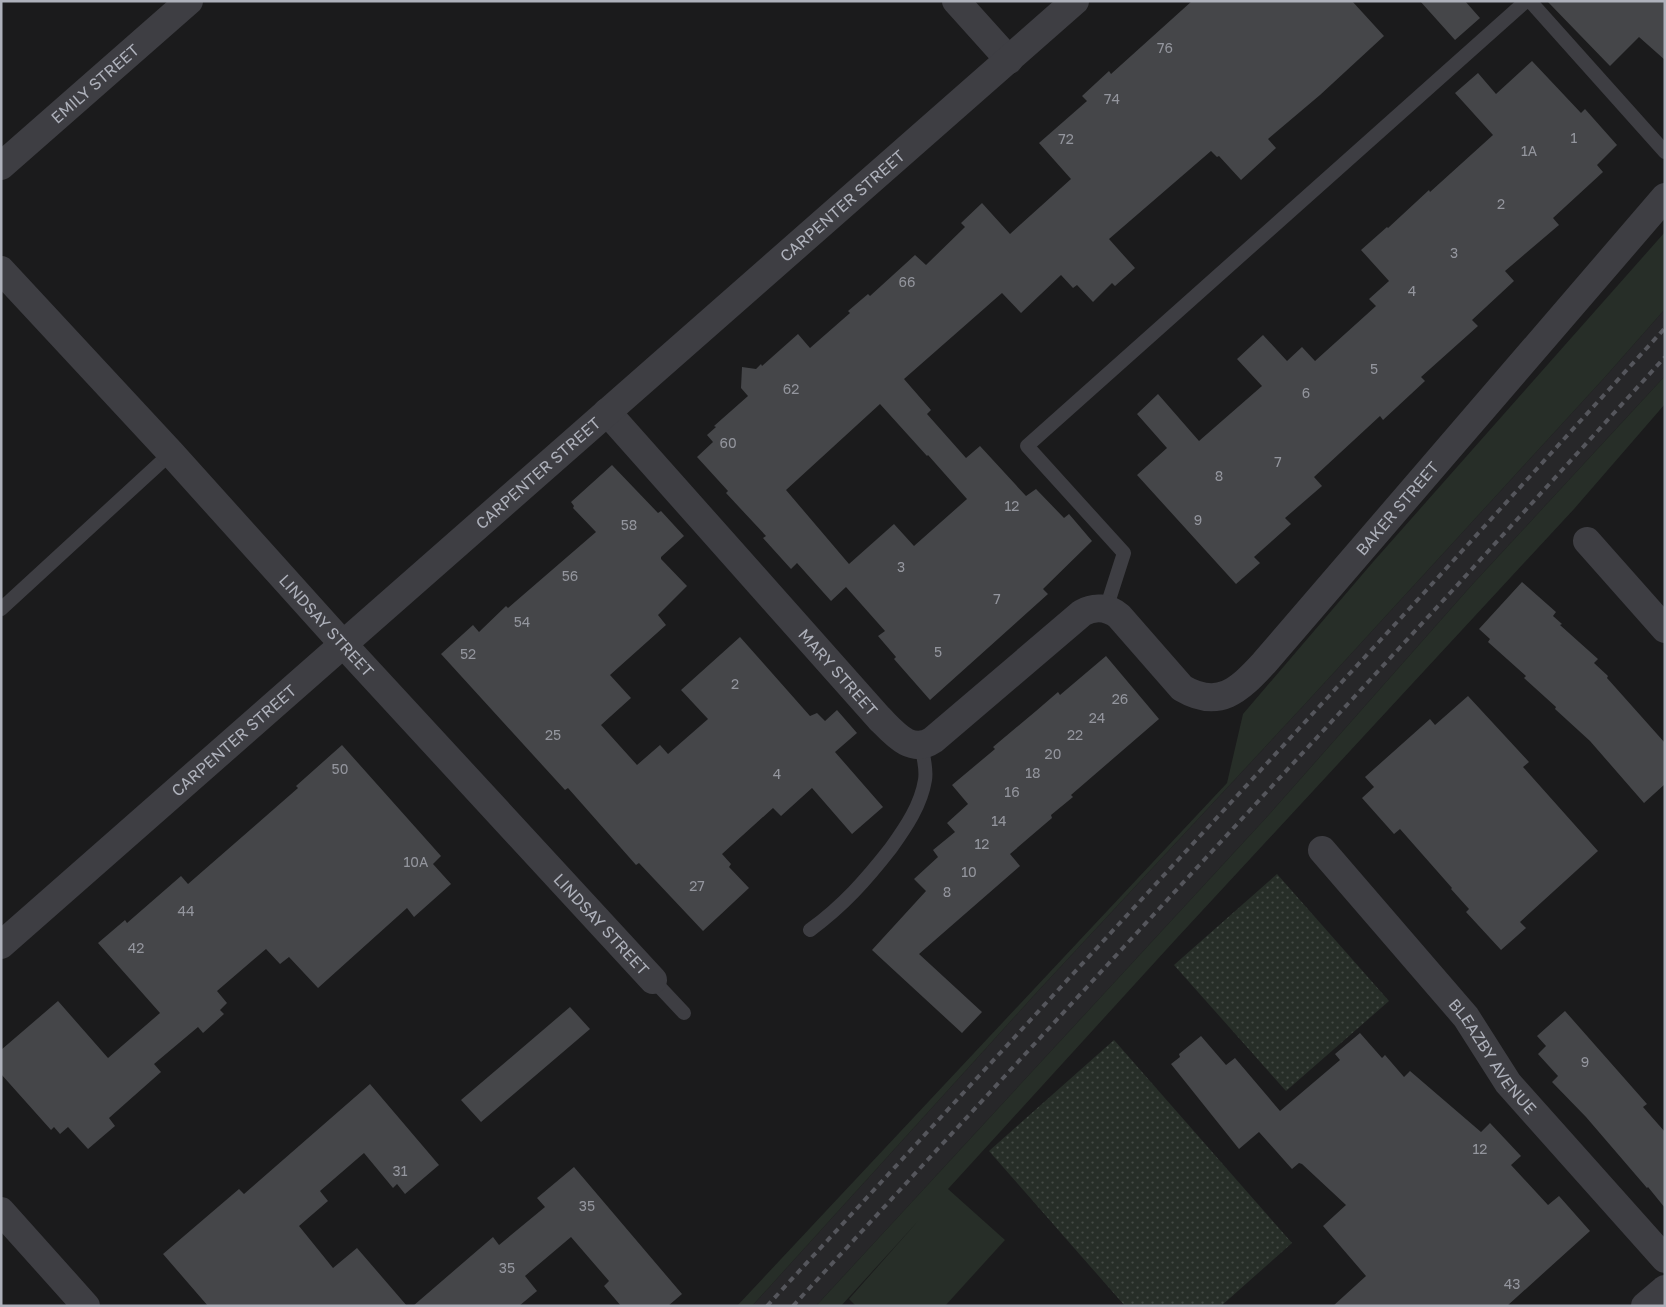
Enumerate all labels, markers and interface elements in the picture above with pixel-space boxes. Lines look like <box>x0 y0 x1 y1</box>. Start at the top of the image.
house number: 76 <box>1157 39 1173 56</box>
street label: EMILY STREET <box>47 40 143 128</box>
house number: 74 <box>1104 90 1120 107</box>
house number: 1 <box>1571 129 1578 146</box>
house number: 72 <box>1058 130 1074 147</box>
house number: 1A <box>1521 142 1538 159</box>
street label: CARPENTER STREET <box>776 145 909 266</box>
house number: 2 <box>1497 195 1505 212</box>
house number: 3 <box>1450 244 1458 261</box>
house number: 66 <box>899 273 915 290</box>
house number: 4 <box>1408 282 1416 299</box>
house number: 5 <box>1370 360 1378 377</box>
house number: 62 <box>783 380 799 397</box>
house number: 6 <box>1302 384 1310 401</box>
street label: CARPENTER STREET <box>471 413 605 533</box>
house number: 60 <box>719 434 737 451</box>
house number: 7 <box>1274 453 1282 470</box>
street label: BAKER STREET <box>1351 457 1443 559</box>
house number: 8 <box>1215 467 1223 484</box>
house number: 12 <box>1005 497 1019 514</box>
house number: 9 <box>1194 511 1202 528</box>
house number: 58 <box>621 516 637 533</box>
house number: 3 <box>897 558 905 575</box>
house number: 56 <box>562 567 578 584</box>
street label: LINDSAY STREET <box>275 570 378 681</box>
house number: 7 <box>993 590 1001 607</box>
house number: 54 <box>514 613 530 630</box>
street label: MARY STREET <box>794 624 882 720</box>
house number: 5 <box>934 643 942 660</box>
house number: 52 <box>460 645 476 662</box>
house number: 2 <box>731 675 739 692</box>
street label: CARPENTER STREET <box>167 680 300 801</box>
house number: 26 <box>1112 690 1128 707</box>
house number: 24 <box>1089 709 1105 726</box>
house number: 25 <box>545 726 561 743</box>
house number: 22 <box>1067 726 1083 743</box>
house number: 20 <box>1045 745 1061 762</box>
house number: 50 <box>332 760 348 777</box>
house number: 18 <box>1025 764 1041 781</box>
house number: 4 <box>773 765 781 782</box>
house number: 16 <box>1004 783 1020 800</box>
house number: 14 <box>991 812 1007 829</box>
house number: 12 <box>975 835 989 852</box>
house number: 10A <box>404 853 429 870</box>
house number: 10 <box>961 863 977 880</box>
street label: LINDSAY STREET <box>550 869 653 979</box>
house number: 27 <box>689 877 705 894</box>
house number: 8 <box>943 883 951 900</box>
house number: 44 <box>177 902 195 919</box>
house number: 42 <box>128 939 144 956</box>
street label: BLEAZBY AVENUE <box>1444 994 1541 1118</box>
house number: 9 <box>1581 1053 1589 1070</box>
house number: 12 <box>1473 1140 1487 1157</box>
house number: 31 <box>393 1162 408 1179</box>
house number: 35 <box>579 1197 595 1214</box>
house number: 35 <box>499 1259 515 1276</box>
house number: 43 <box>1504 1275 1520 1292</box>

